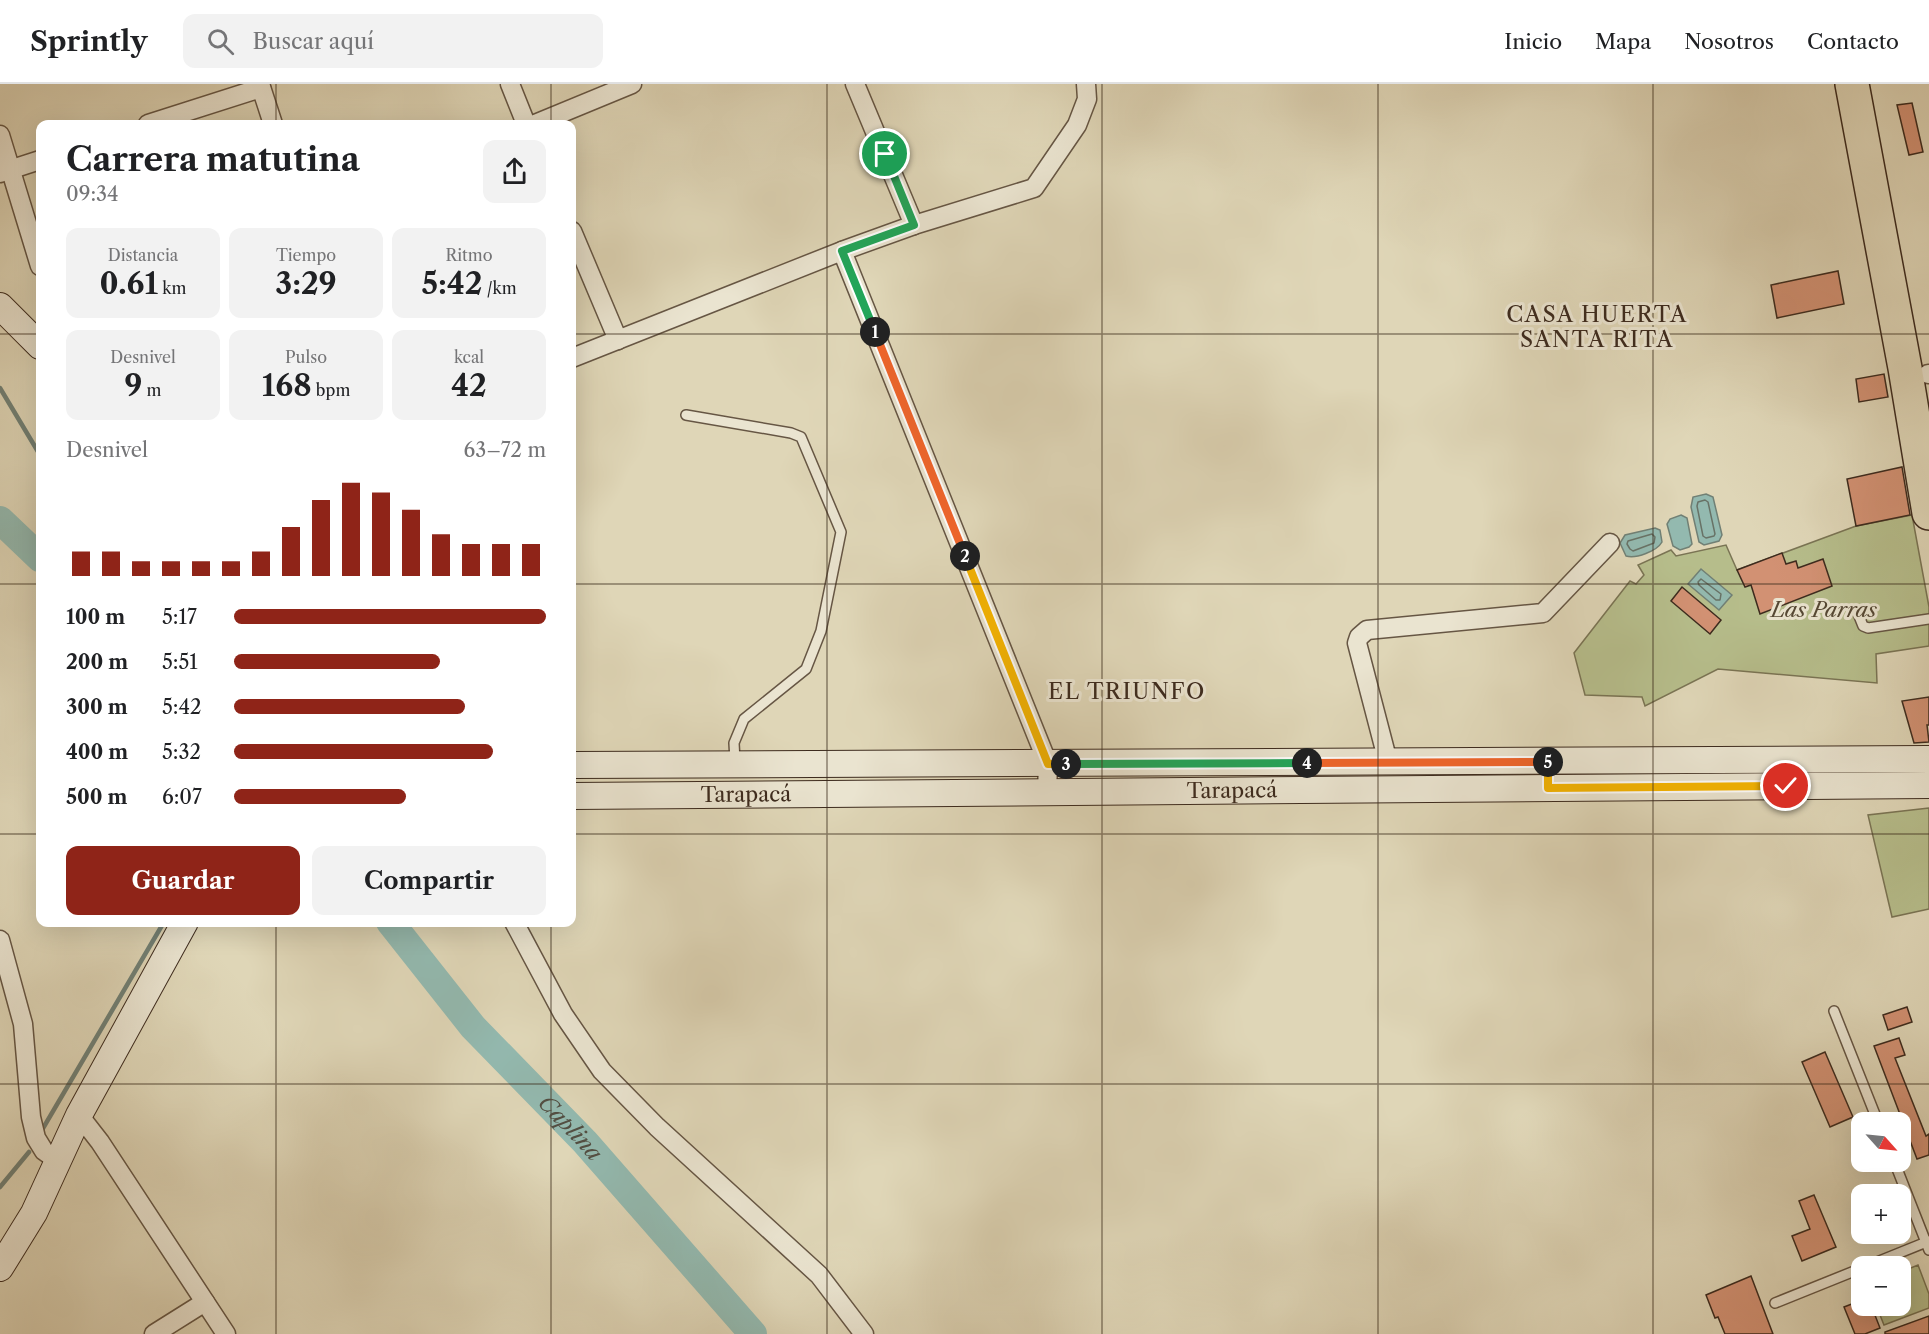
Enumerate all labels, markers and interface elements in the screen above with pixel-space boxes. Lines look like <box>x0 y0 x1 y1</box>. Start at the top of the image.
search box <box>183 14 603 68</box>
text: Sprintly <box>30 24 147 58</box>
icon: search <box>204 25 237 58</box>
text: Buscar aquí <box>252 28 374 55</box>
text: Inicio <box>1504 29 1562 54</box>
text: Mapa <box>1595 29 1651 54</box>
text: Nosotros <box>1684 29 1774 54</box>
text: Contacto <box>1807 29 1899 54</box>
pin <box>859 128 910 179</box>
icon: arrive <box>868 137 901 170</box>
text: Carrera matutina <box>66 139 360 180</box>
button: share <box>483 140 546 203</box>
text: 09:34 <box>66 182 119 206</box>
text: Distancia <box>108 245 178 265</box>
text: Tiempo <box>276 245 336 265</box>
text: Ritmo <box>446 245 492 265</box>
text: 0.61 <box>100 265 158 302</box>
text: 3:29 <box>275 265 337 302</box>
text: 5:42 <box>421 265 482 302</box>
text: km <box>158 278 186 298</box>
text: /km <box>482 278 517 298</box>
district label: CASA HUERTA SANTA RITA <box>1506 301 1688 353</box>
pin: 1 <box>860 317 890 347</box>
text: 1 <box>871 322 879 342</box>
text: Desnivel <box>110 347 176 367</box>
text: Pulso <box>285 347 327 367</box>
text: kcal <box>454 347 484 367</box>
text: 9 <box>124 367 142 404</box>
text: 168 <box>262 367 312 404</box>
text: 42 <box>451 367 487 404</box>
text: m <box>142 380 162 400</box>
text: bpm <box>312 380 350 400</box>
text: Desnivel <box>66 438 148 462</box>
text: 63–72 m <box>464 438 546 462</box>
pin: 2 <box>950 541 980 571</box>
text: 2 <box>960 546 970 566</box>
park label: Las Parras <box>1769 597 1878 622</box>
text: 100 m <box>66 605 125 629</box>
text: 5:17 <box>162 605 197 629</box>
text: 200 m <box>66 650 128 674</box>
text: 5:51 <box>162 650 198 674</box>
district label: EL TRIUNFO <box>1048 678 1206 705</box>
text: 300 m <box>66 695 128 719</box>
text: 5:42 <box>162 695 202 719</box>
text: 400 m <box>66 740 128 764</box>
text: 5:32 <box>162 740 201 764</box>
pin: 5 <box>1533 747 1563 777</box>
pin: 4 <box>1292 748 1322 778</box>
pin: 3 <box>1051 749 1081 779</box>
text: 5 <box>1544 752 1552 772</box>
text: 4 <box>1302 753 1312 773</box>
text: 3 <box>1061 754 1071 774</box>
pin <box>1760 760 1811 811</box>
icon: check <box>1769 769 1802 802</box>
street label: Tarapacá <box>1186 777 1278 803</box>
street label: Tarapacá <box>700 781 792 807</box>
text: 500 m <box>66 785 127 809</box>
text: 6:07 <box>162 785 202 809</box>
button: Guardar <box>66 846 300 915</box>
button: Compartir <box>312 846 546 915</box>
water label: Caplina <box>533 1089 608 1166</box>
north arrow <box>1851 1112 1911 1172</box>
map controls <box>1851 1112 1911 1316</box>
button: + <box>1851 1184 1911 1244</box>
button: − <box>1851 1256 1911 1316</box>

